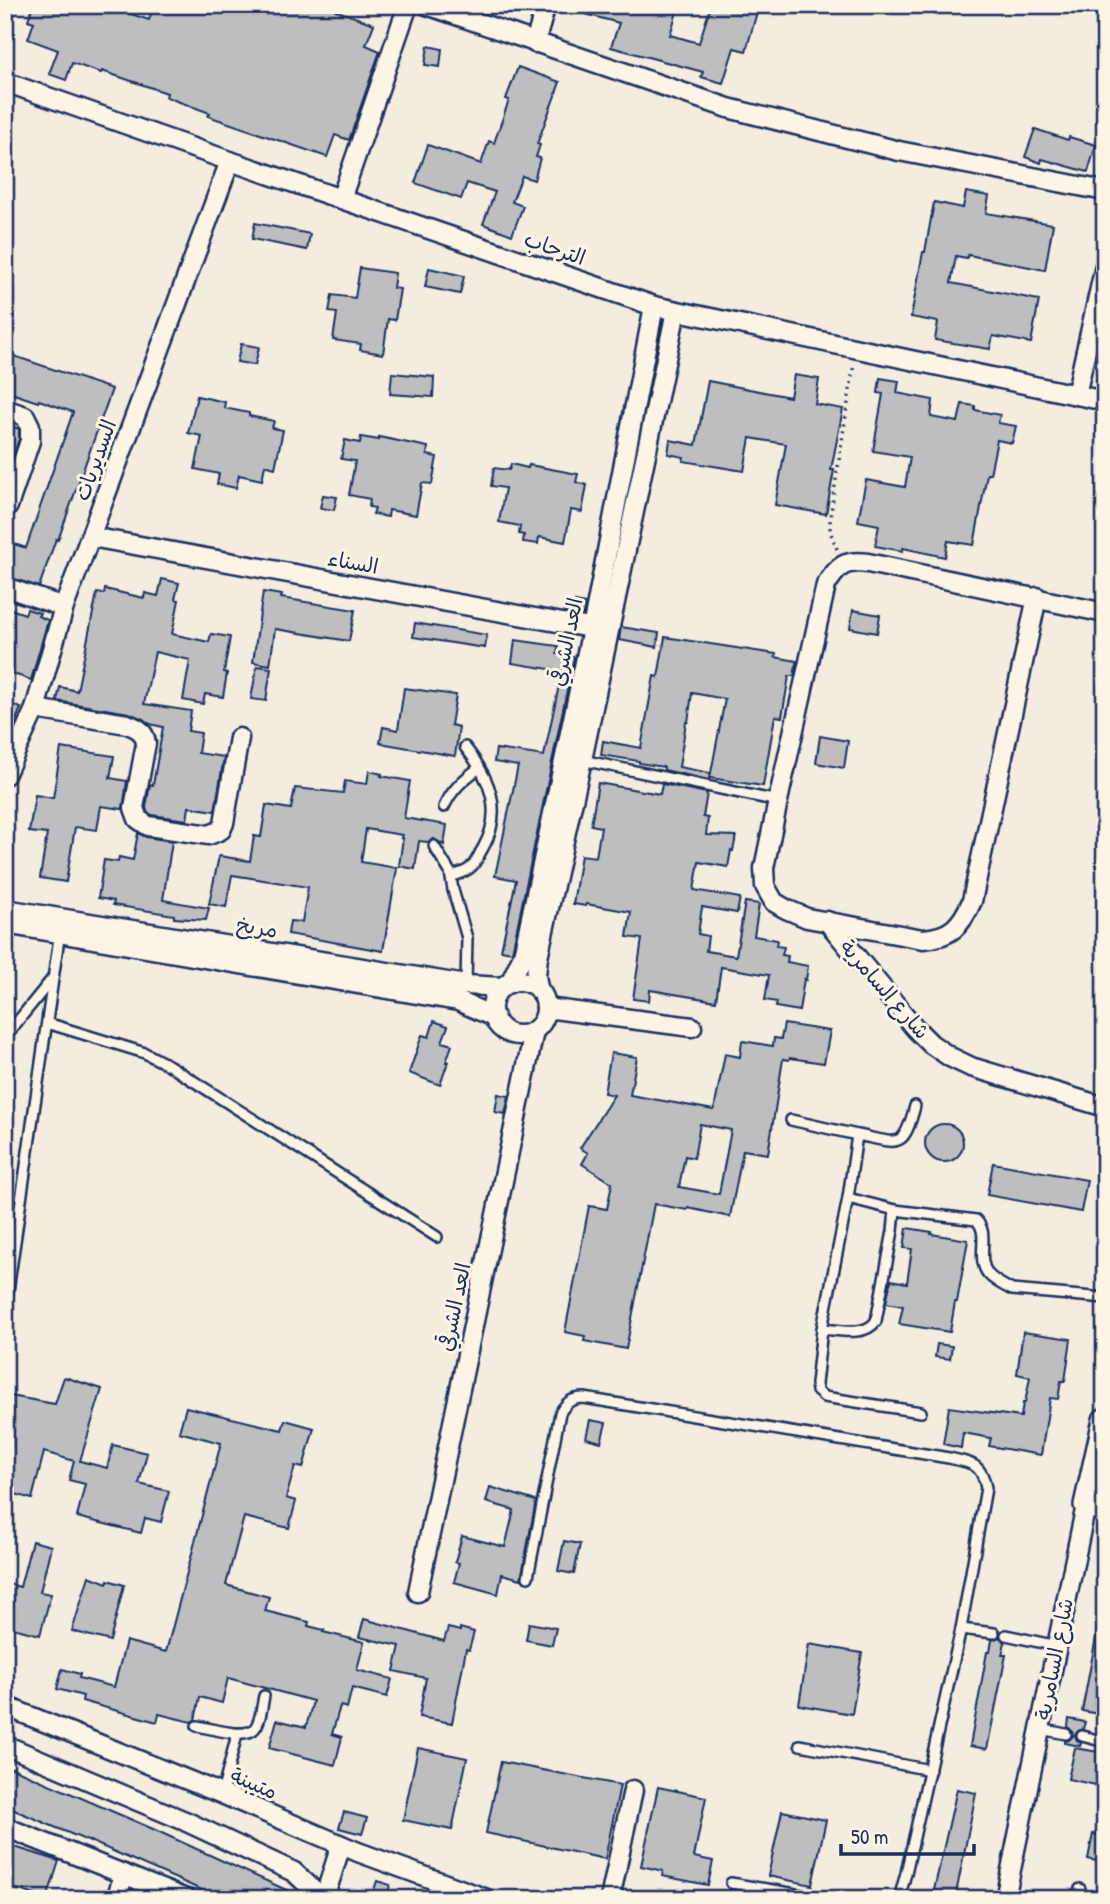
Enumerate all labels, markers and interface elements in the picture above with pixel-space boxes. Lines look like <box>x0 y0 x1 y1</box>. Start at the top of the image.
street label: الترحاب <box>521 224 589 272</box>
street label: السديريات <box>67 415 123 505</box>
street label: السناء <box>325 543 381 581</box>
street label: العد الشرقي <box>542 595 591 689</box>
street label: مريخ <box>234 909 280 945</box>
street label: شارع السامرية <box>833 933 937 1046</box>
street label: العد الشرقي <box>430 1260 479 1354</box>
street label: شارع السامرية <box>1028 1596 1081 1723</box>
street label: متيبنة <box>226 1760 282 1806</box>
scale bar <box>841 1813 974 1857</box>
text: 50 m <box>851 1822 888 1851</box>

